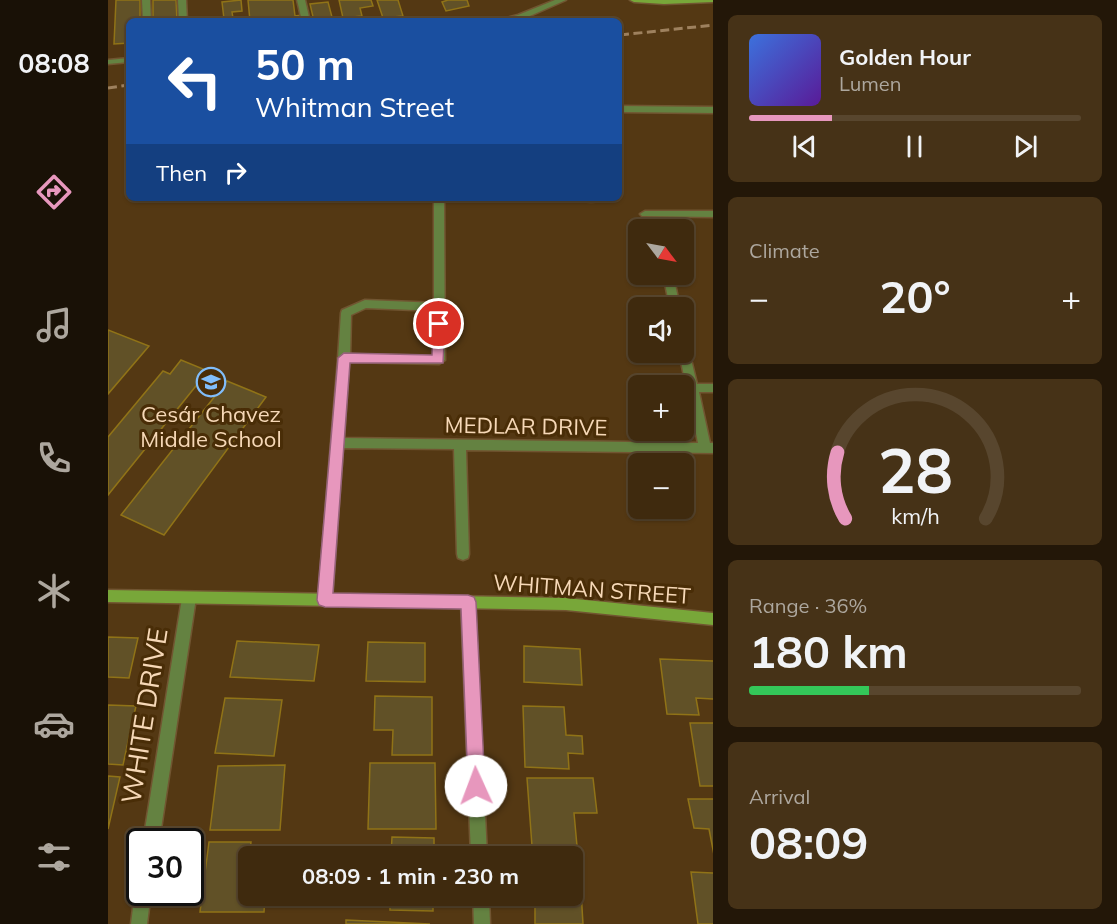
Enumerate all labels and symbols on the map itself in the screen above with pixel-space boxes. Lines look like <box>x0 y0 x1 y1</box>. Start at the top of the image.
north arrow <box>628 219 694 285</box>
pin <box>413 298 464 349</box>
school or university icon: Cesár Chavez Middle School <box>195 366 227 398</box>
place label: Cesár Chavez Middle School <box>140 400 282 453</box>
street label: MEDLAR DRIVE <box>444 411 608 441</box>
street label: WHITMAN STREET <box>492 568 692 610</box>
street label: WHITE DRIVE <box>113 626 175 806</box>
position arrow <box>444 754 508 818</box>
speed limit sign: 30 <box>126 828 204 906</box>

